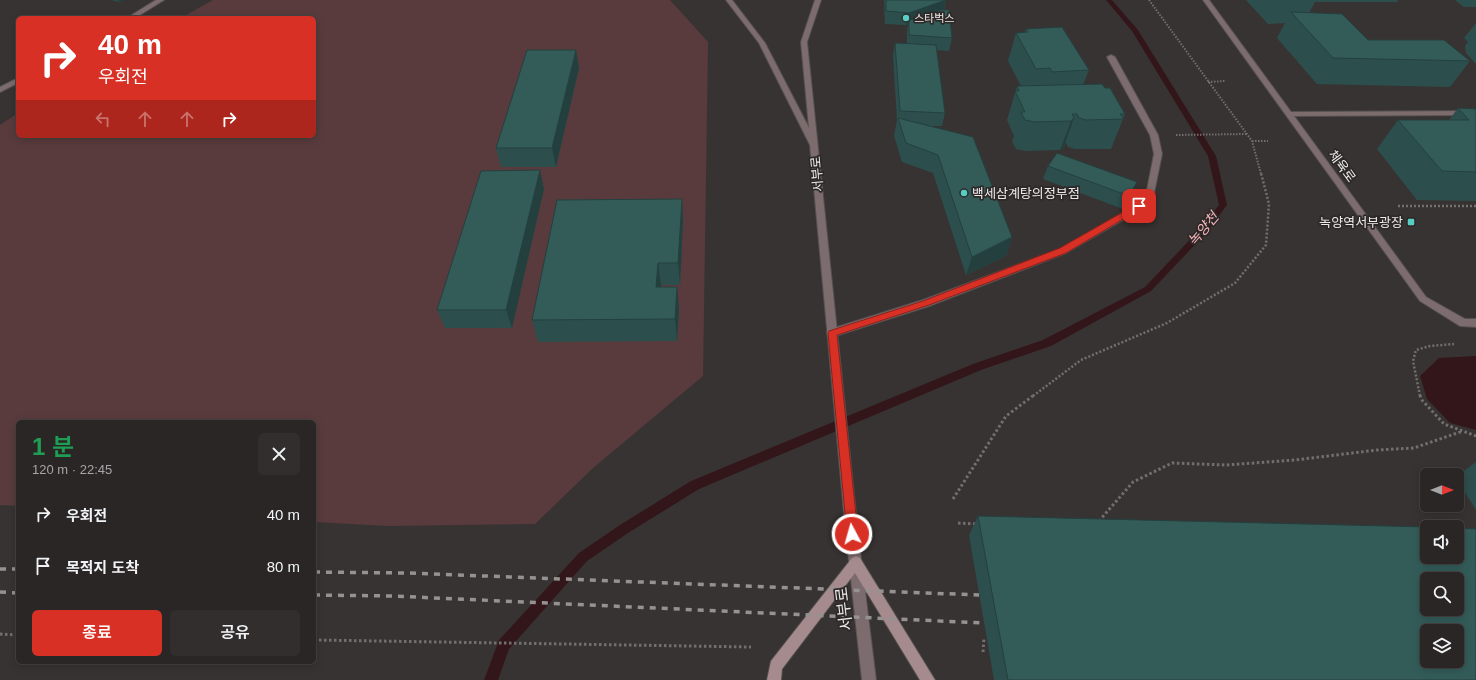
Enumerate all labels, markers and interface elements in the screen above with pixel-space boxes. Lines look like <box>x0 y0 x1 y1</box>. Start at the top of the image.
place label: 스타벅스 <box>914 12 954 24</box>
marker: 스타벅스 <box>901 13 911 23</box>
text: 40 m <box>98 29 162 60</box>
icon: right <box>32 32 84 84</box>
text: 우회전 <box>98 67 148 87</box>
icon: left <box>92 108 114 130</box>
icon: ahead <box>134 108 156 130</box>
icon: ahead <box>176 108 198 130</box>
icon: right <box>218 108 240 130</box>
street label: 체육로 <box>1325 147 1359 185</box>
street label: 서부로 <box>808 155 826 193</box>
place label: 백세삼계탕의정부점 <box>972 186 1080 201</box>
marker: 백세삼계탕의정부점 <box>959 188 969 198</box>
pin <box>1122 189 1156 223</box>
icon: arrive <box>1128 195 1150 217</box>
water label: 녹양천 <box>1184 208 1222 249</box>
place label: 녹양역서부광장 <box>1319 215 1403 230</box>
marker: 녹양역서부광장 <box>1406 217 1416 227</box>
text: 1 분 <box>32 433 74 460</box>
button: close <box>258 433 300 475</box>
text: 120 m · 22:45 <box>32 462 112 477</box>
north arrow <box>1420 468 1464 512</box>
map controls <box>1420 468 1464 668</box>
icon: right <box>32 503 54 525</box>
text: 40 m <box>267 506 300 523</box>
text: 우회전 <box>66 507 107 524</box>
position arrow <box>831 513 873 555</box>
button: sound <box>1420 520 1464 564</box>
icon: arrive <box>32 555 54 577</box>
text: 80 m <box>267 558 300 575</box>
text: 목적지 도착 <box>66 559 139 576</box>
button: search <box>1420 572 1464 616</box>
street label: 서부로 <box>833 586 855 632</box>
button: 종료 <box>32 610 162 656</box>
button: 공유 <box>170 610 300 656</box>
button: layers <box>1420 624 1464 668</box>

